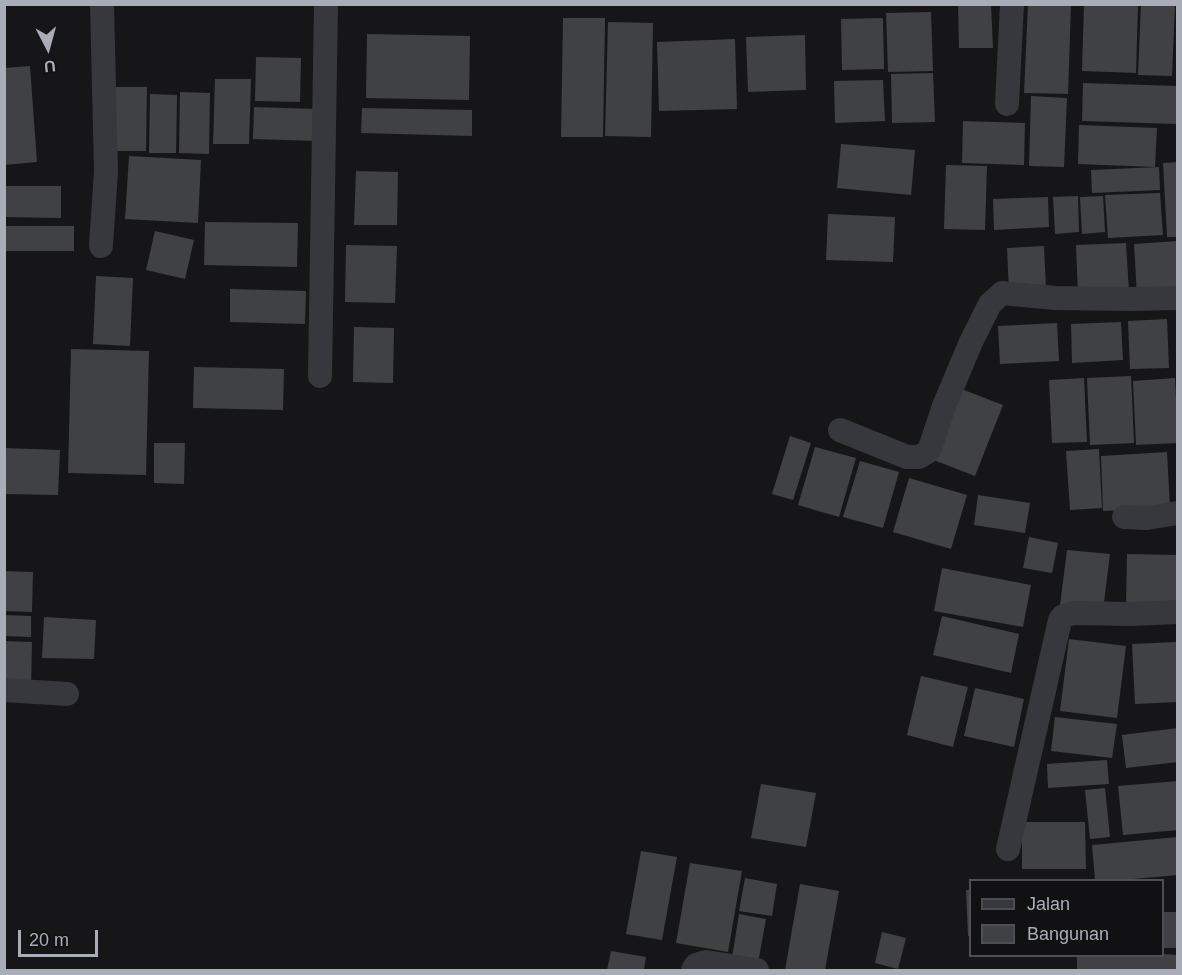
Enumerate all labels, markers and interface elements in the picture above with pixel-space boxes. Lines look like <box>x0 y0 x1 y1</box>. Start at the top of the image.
north arrow <box>18 18 78 78</box>
text: U <box>43 57 57 75</box>
legend <box>969 879 1164 957</box>
text: Jalan <box>1027 894 1070 914</box>
scale bar <box>21 918 100 956</box>
text: Bangunan <box>1027 924 1109 944</box>
text: 20 m <box>29 930 69 950</box>

